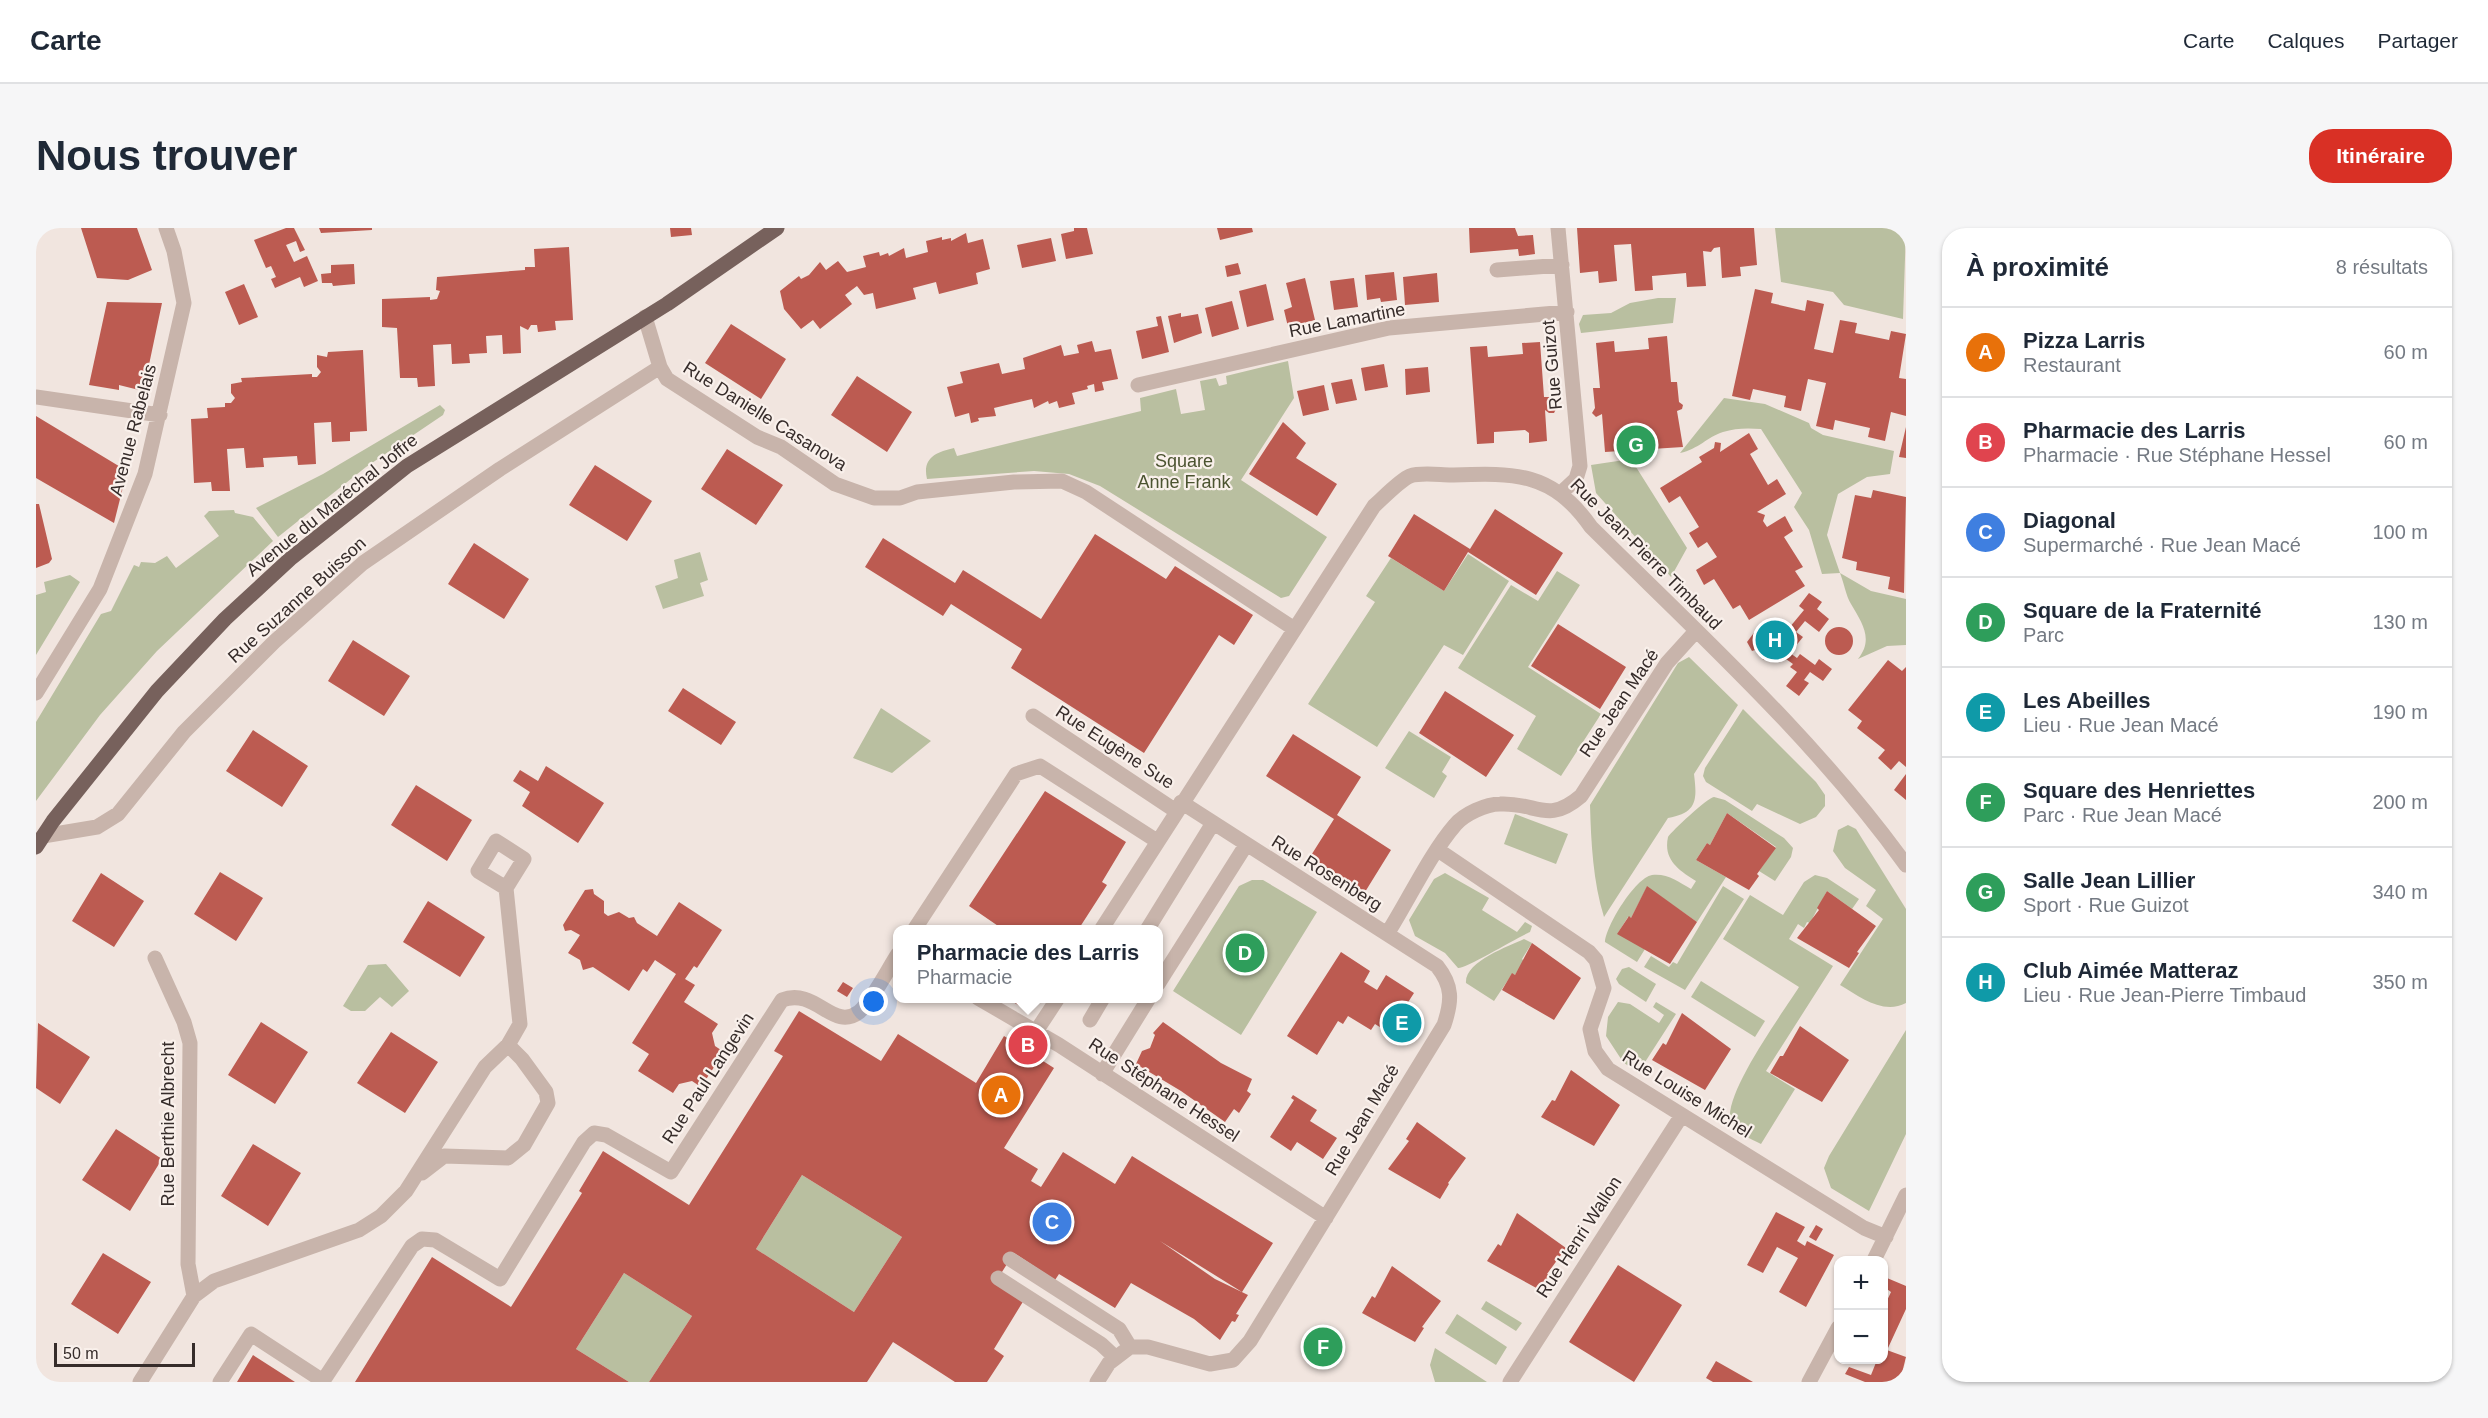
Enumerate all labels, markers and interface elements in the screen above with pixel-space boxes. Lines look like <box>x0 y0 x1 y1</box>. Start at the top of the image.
text: Carte <box>30 25 102 56</box>
text: Carte <box>2183 29 2234 52</box>
text: Calques <box>2267 29 2344 52</box>
text: Partager <box>2377 29 2458 52</box>
button: Itinéraire <box>2309 129 2452 183</box>
text: Nous trouver <box>36 132 297 179</box>
text: À proximité <box>1966 252 2109 282</box>
text: 8 résultats <box>2336 256 2428 278</box>
street label: Rue Lamartine <box>1287 299 1407 341</box>
street label: Rue Guizot <box>1538 319 1566 411</box>
text: Pizza Larris <box>2023 328 2145 353</box>
text: A <box>1978 341 1993 363</box>
text: 60 m <box>2384 341 2428 363</box>
text: Restaurant <box>2023 354 2121 376</box>
street label: Rue Danielle Casanova <box>680 357 851 475</box>
street label: Avenue Rabelais <box>106 362 160 498</box>
text: Pharmacie des Larris <box>2023 418 2246 443</box>
pin: G <box>1616 422 1656 468</box>
street label: Avenue du Maréchal Joffre <box>242 430 422 580</box>
text: B <box>1978 431 1993 453</box>
text: 60 m <box>2384 431 2428 453</box>
text: Pharmacie · Rue Stéphane Hessel <box>2023 444 2331 466</box>
park label: Square Anne Frank <box>1137 451 1232 492</box>
street label: Rue Jean-Pierre Timbaud <box>1566 474 1726 634</box>
text: Diagonal <box>2023 508 2116 533</box>
text: C <box>1978 521 1993 543</box>
text: 100 m <box>2372 521 2428 543</box>
street label: Rue Suzanne Buisson <box>224 533 370 667</box>
text: Supermarché · Rue Jean Macé <box>2023 534 2301 556</box>
text: Square de la Fraternité <box>2023 598 2261 623</box>
text: D <box>1978 611 1993 633</box>
text: 130 m <box>2372 611 2428 633</box>
pin: H <box>1756 618 1794 662</box>
text: Parc <box>2023 624 2064 646</box>
street label: Rue Jean Macé <box>1575 645 1663 761</box>
text: Les Abeilles <box>2023 688 2151 713</box>
street label: Rue Eugène Sue <box>1052 701 1178 793</box>
text: E <box>1979 701 1992 723</box>
text: 190 m <box>2372 701 2428 723</box>
text: Lieu · Rue Jean Macé <box>2023 714 2219 736</box>
text: Square des Henriettes <box>2023 778 2255 803</box>
text: F <box>1979 791 1992 813</box>
text: 200 m <box>2372 791 2428 813</box>
text: Parc · Rue Jean Macé <box>2023 804 2222 826</box>
street label: Rue Rosenberg <box>1268 831 1386 915</box>
text: Salle Jean Lillier <box>2023 868 2195 893</box>
text: G <box>1978 881 1993 903</box>
text: 340 m <box>2372 881 2428 903</box>
text: Sport · Rue Guizot <box>2023 894 2189 916</box>
popup <box>893 925 1163 1003</box>
pin: D <box>1226 930 1264 976</box>
text: Pharmacie des Larris <box>917 940 1139 965</box>
text: Club Aimée Matteraz <box>2023 958 2239 983</box>
text: Pharmacie <box>917 966 1012 988</box>
text: H <box>1978 971 1993 993</box>
text: 350 m <box>2372 971 2428 993</box>
text: Lieu · Rue Jean-Pierre Timbaud <box>2023 984 2306 1006</box>
your location <box>859 987 888 1016</box>
pin: E <box>1382 1000 1422 1046</box>
street label: Rue Paul Langevin <box>658 1009 758 1147</box>
pin: B <box>1008 1022 1048 1068</box>
street label: Rue Stéphane Hessel <box>1085 1034 1243 1146</box>
street label: Rue Berthie Albrecht <box>158 1041 178 1207</box>
street label: Rue Louise Michel <box>1619 1046 1755 1142</box>
street label: Rue Jean Macé <box>1321 1061 1403 1179</box>
pin: A <box>982 1072 1020 1118</box>
street label: Rue Henri Wallon <box>1532 1173 1626 1301</box>
pin: C <box>1032 1200 1072 1244</box>
map controls <box>1834 1256 1888 1364</box>
button: + <box>1834 1256 1888 1310</box>
button: − <box>1834 1310 1888 1364</box>
pin: F <box>1304 1324 1342 1370</box>
scale bar <box>54 1340 195 1368</box>
text: 50 m <box>63 1345 99 1362</box>

